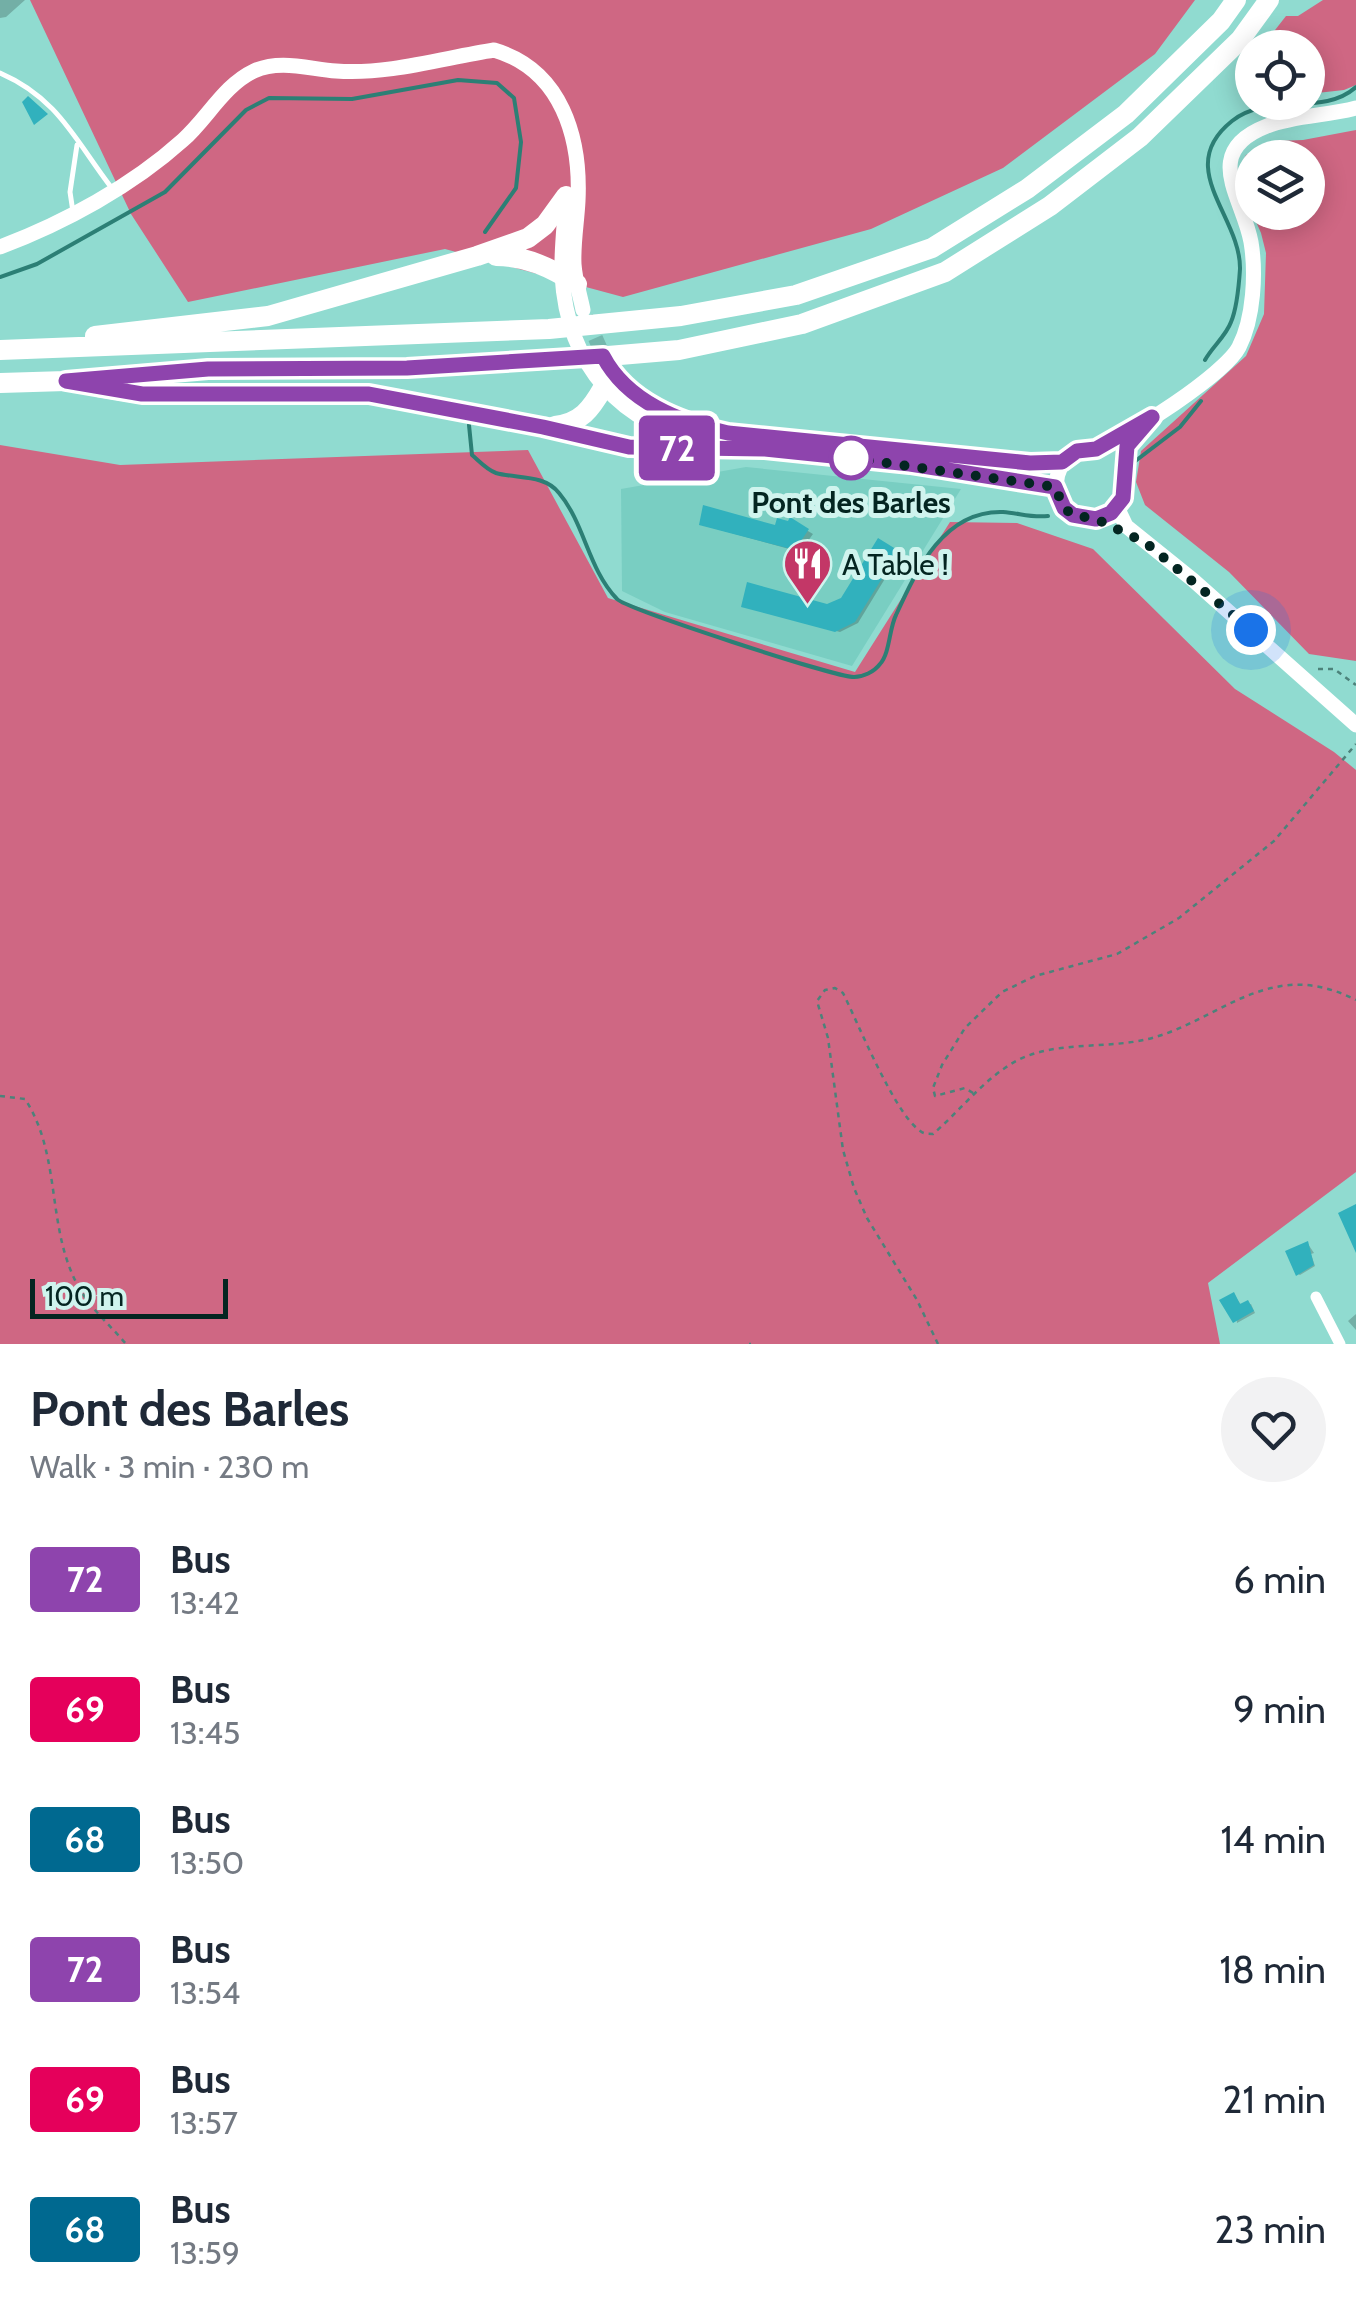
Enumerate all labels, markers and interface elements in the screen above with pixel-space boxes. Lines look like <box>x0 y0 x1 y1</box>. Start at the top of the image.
map controls <box>1235 30 1325 230</box>
button: locate <box>1235 30 1325 120</box>
button: layers <box>1235 140 1325 230</box>
line badge: 72 <box>632 416 722 480</box>
text: 72 <box>659 427 695 470</box>
marker: Pont des Barles <box>830 437 872 479</box>
place label: Pont des Barles <box>751 484 951 521</box>
restaurant icon: A Table ! <box>781 538 833 606</box>
place label: A Table ! <box>842 546 949 583</box>
your location <box>1226 605 1276 655</box>
scale bar <box>30 1274 228 1318</box>
text: 100 m <box>45 1279 124 1313</box>
button: heart <box>1221 1377 1326 1482</box>
text: Pont des Barles <box>30 1380 349 1438</box>
text: Walk · 3 min · 230 m <box>30 1447 309 1486</box>
text: Bus <box>170 1536 231 1583</box>
text: 6 min <box>1233 1556 1326 1603</box>
text: 72 <box>67 1558 103 1601</box>
text: 13:42 <box>170 1583 240 1622</box>
text: Bus <box>170 1666 231 1713</box>
text: 9 min <box>1233 1686 1326 1733</box>
text: 69 <box>65 1688 105 1731</box>
text: 13:45 <box>170 1713 240 1752</box>
text: Bus <box>170 1796 231 1843</box>
text: 14 min <box>1220 1816 1326 1863</box>
text: 68 <box>65 1818 105 1861</box>
text: 13:50 <box>170 1843 244 1882</box>
text: Bus <box>170 1926 231 1973</box>
text: 18 min <box>1219 1946 1326 1993</box>
text: 72 <box>67 1948 103 1991</box>
text: 13:54 <box>170 1973 240 2012</box>
text: Bus <box>170 2056 231 2103</box>
text: 21 min <box>1223 2076 1326 2123</box>
text: 69 <box>65 2078 105 2121</box>
text: 13:57 <box>170 2103 238 2142</box>
text: Bus <box>170 2186 231 2233</box>
text: 23 min <box>1214 2206 1326 2253</box>
text: 68 <box>65 2208 105 2251</box>
text: 13:59 <box>170 2233 240 2272</box>

